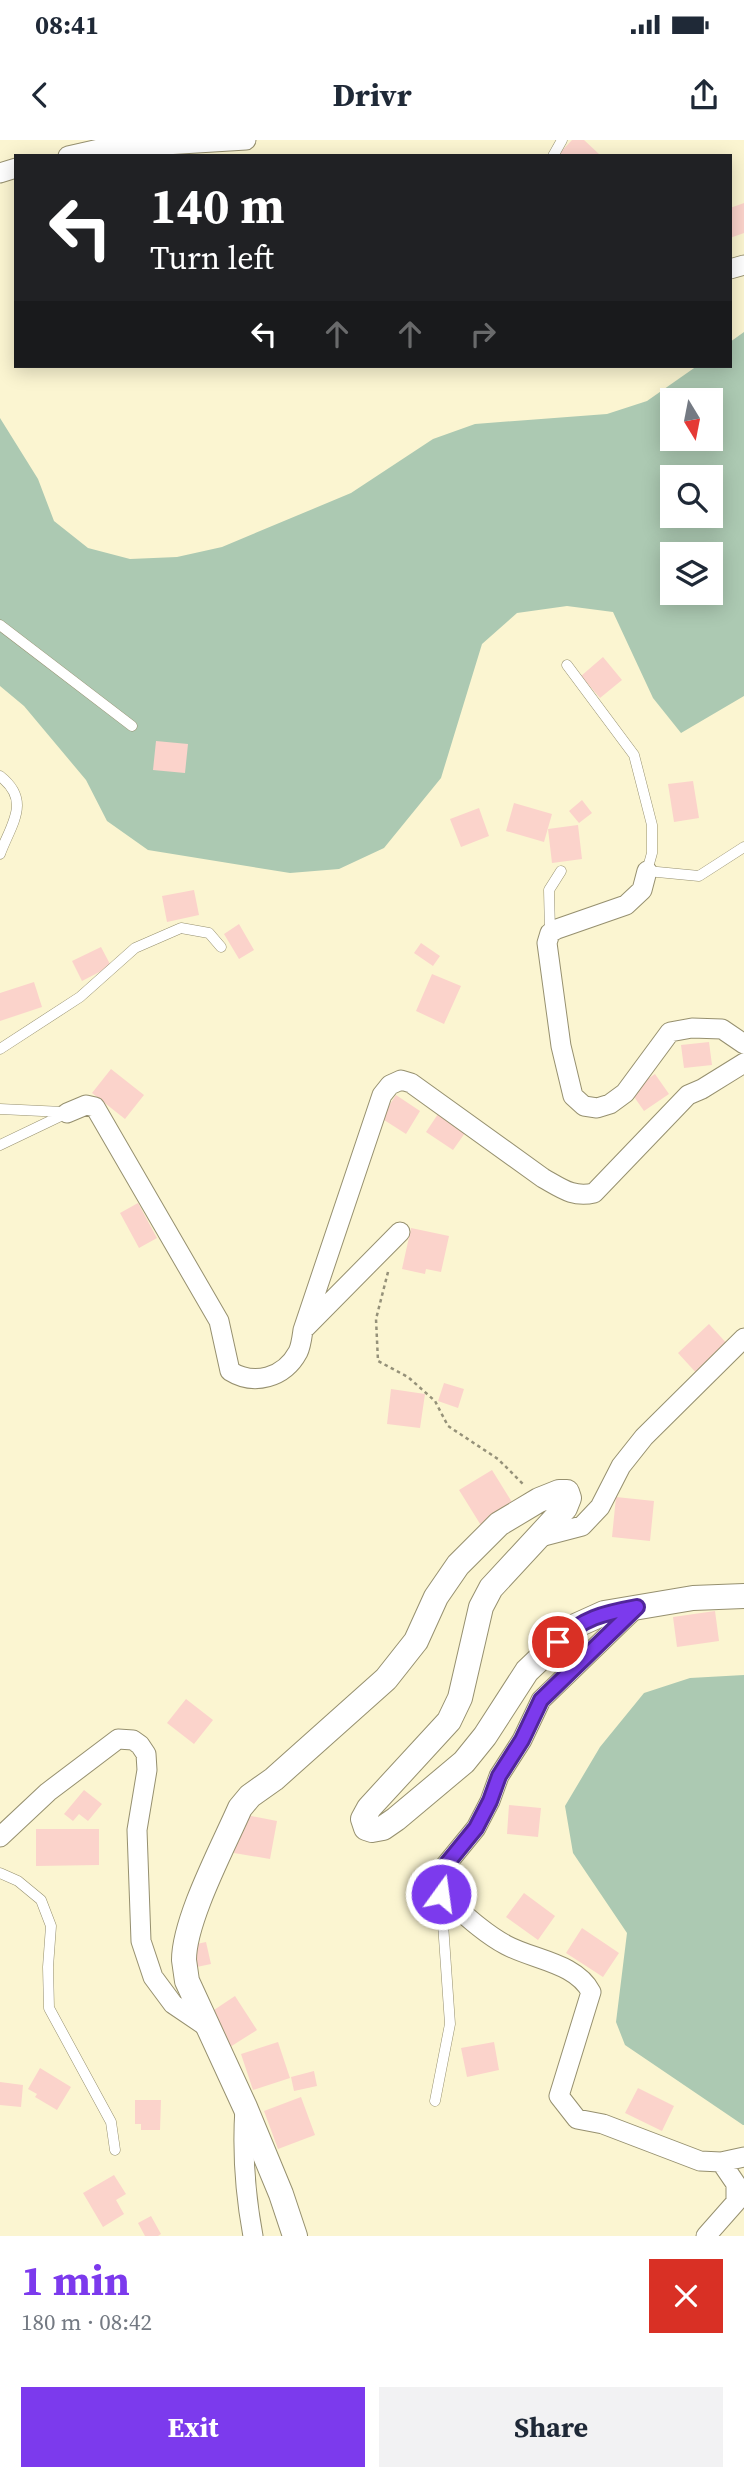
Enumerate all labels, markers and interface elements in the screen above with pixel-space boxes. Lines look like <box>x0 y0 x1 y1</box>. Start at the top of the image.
text: 08:41 <box>35 7 99 43</box>
text: Drivr <box>332 73 412 117</box>
icon: back <box>21 76 59 114</box>
icon: share <box>685 76 723 114</box>
text: 140 m <box>150 172 285 239</box>
icon: left <box>35 182 126 273</box>
text: Turn left <box>150 236 274 280</box>
icon: left <box>245 315 283 353</box>
icon: ahead <box>318 315 356 353</box>
icon: ahead <box>391 315 429 353</box>
icon: right <box>464 315 502 353</box>
north arrow <box>660 388 723 452</box>
map controls <box>660 388 723 605</box>
button: search <box>660 465 723 528</box>
button: layers <box>660 542 723 605</box>
pin <box>528 1612 588 1672</box>
icon: arrive <box>539 1623 577 1661</box>
position arrow <box>404 1857 478 1931</box>
text: 1 min <box>21 2251 130 2309</box>
button: close <box>649 2259 723 2333</box>
text: 180 m · 08:42 <box>21 2306 152 2338</box>
button: Exit <box>21 2387 365 2467</box>
button: Share <box>379 2387 723 2467</box>

